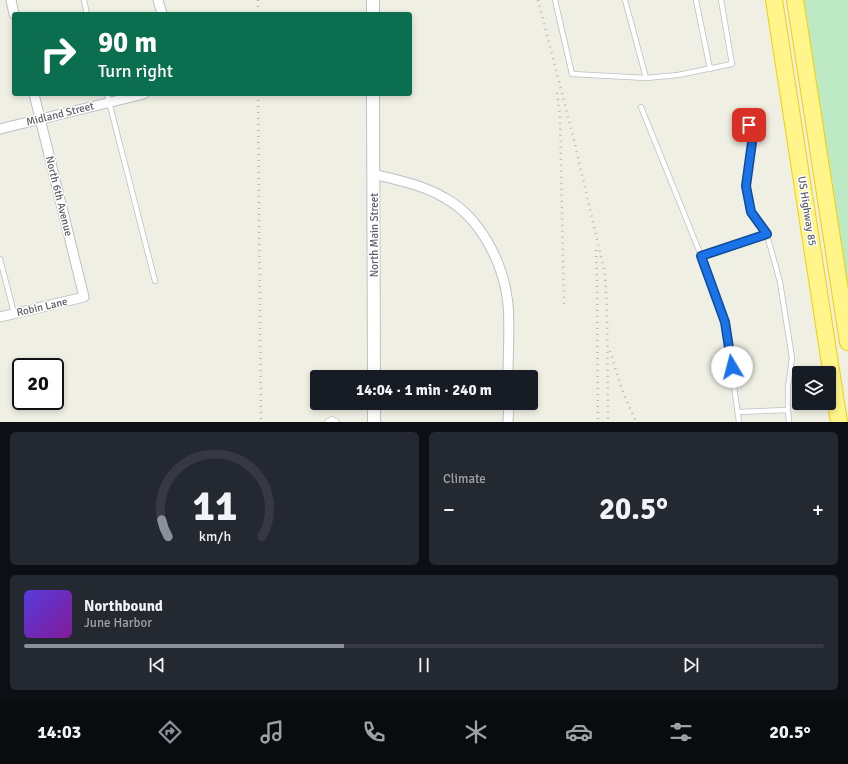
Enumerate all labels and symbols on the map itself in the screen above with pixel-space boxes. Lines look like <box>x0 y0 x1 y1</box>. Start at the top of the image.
street label: Midland Street <box>25 99 95 129</box>
pin <box>732 108 766 142</box>
street label: North 6th Avenue <box>43 154 75 238</box>
street label: US Highway 85 <box>795 175 819 247</box>
street label: North Main Street <box>368 193 381 277</box>
street label: Robin Lane <box>15 295 69 319</box>
position arrow <box>711 346 753 388</box>
speed limit sign: 20 <box>12 358 64 410</box>

